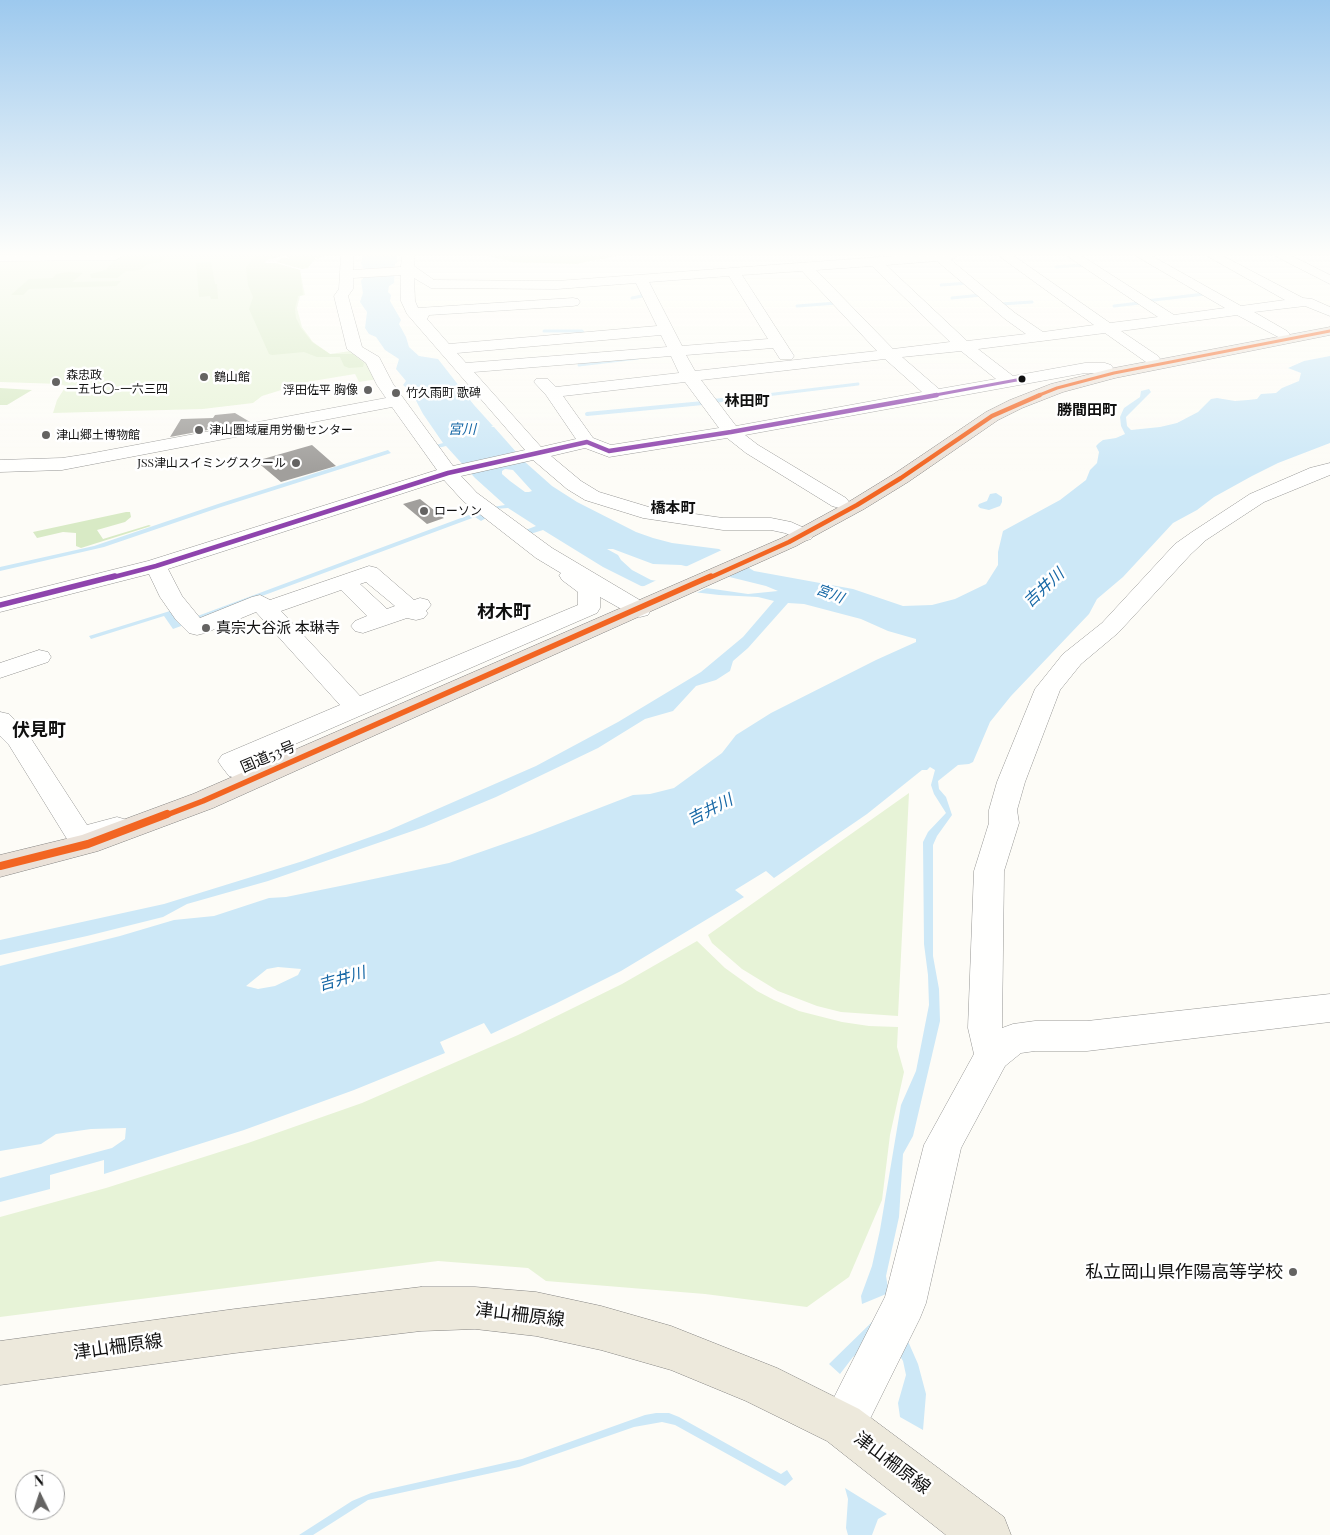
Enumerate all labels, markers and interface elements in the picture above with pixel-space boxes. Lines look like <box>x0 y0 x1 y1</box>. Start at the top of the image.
place label: 森忠政 一五七〇-一六三四 <box>66 368 168 396</box>
place label: 鶴山館 <box>214 370 250 384</box>
marker: 鶴山館 <box>198 371 210 383</box>
unlabelled marker <box>1017 374 1027 384</box>
marker: 森忠政 一五七〇-一六三四 <box>50 376 62 388</box>
place label: 浮田佐平 胸像 <box>283 383 358 397</box>
marker: 浮田佐平 胸像 <box>362 384 374 396</box>
place label: 竹久雨町 歌碑 <box>406 386 481 400</box>
marker: 竹久雨町 歌碑 <box>390 387 402 399</box>
district label: 林田町 <box>725 392 769 410</box>
district label: 勝間田町 <box>1057 401 1117 419</box>
water label: 宮川 <box>448 422 476 438</box>
place label: 津山圏域雇用労働センター <box>209 423 353 437</box>
marker: 津山圏域雇用労働センター <box>193 424 205 436</box>
place label: 津山郷土博物館 <box>56 428 140 442</box>
marker: 津山郷土博物館 <box>40 429 52 441</box>
place label: JSS津山スイミングスクール <box>137 456 286 470</box>
marker: JSS津山スイミングスクール <box>290 457 302 469</box>
district label: 橋本町 <box>651 499 695 517</box>
place label: ローソン <box>434 504 482 518</box>
marker: ローソン <box>418 505 430 517</box>
water label: 吉井川 <box>1020 565 1068 611</box>
water label: 宮川 <box>814 581 846 607</box>
district label: 材木町 <box>477 601 531 623</box>
place label: 真宗大谷派 本琳寺 <box>216 619 340 637</box>
marker: 真宗大谷派 本琳寺 <box>200 622 212 634</box>
district label: 伏見町 <box>12 719 66 741</box>
street label: 国道53号 <box>238 737 298 777</box>
water label: 吉井川 <box>684 791 736 829</box>
water label: 吉井川 <box>316 963 368 995</box>
place label: 私立岡山県作陽高等学校 <box>1085 1261 1283 1283</box>
marker: 私立岡山県作陽高等学校 <box>1287 1266 1299 1278</box>
street label: 津山柵原線 <box>474 1299 566 1331</box>
street label: 津山柵原線 <box>72 1330 164 1364</box>
street label: 津山柵原線 <box>850 1427 934 1499</box>
north arrow <box>15 1470 65 1520</box>
text: N <box>33 1471 45 1490</box>

